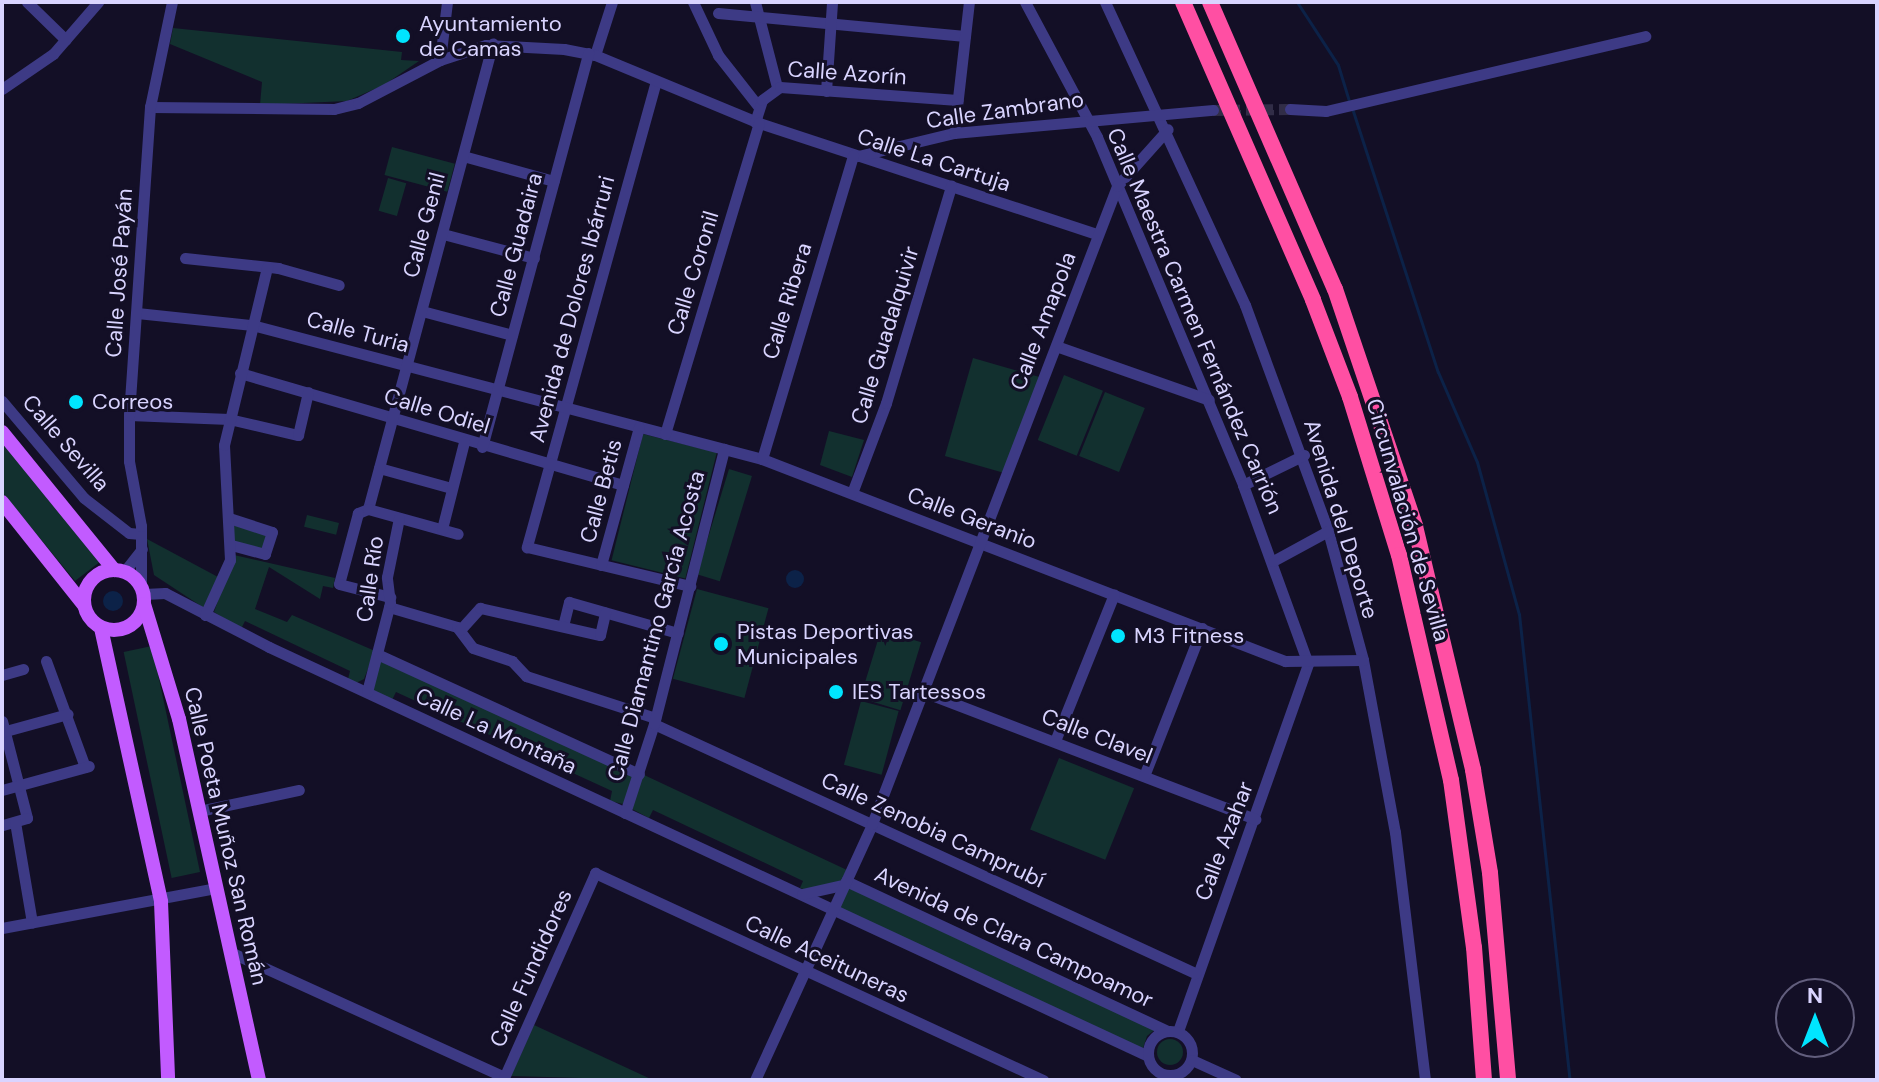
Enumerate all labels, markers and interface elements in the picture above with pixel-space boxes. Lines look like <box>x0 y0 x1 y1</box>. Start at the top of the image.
place label: Ayuntamiento de Camas <box>419 10 562 62</box>
marker: Ayuntamiento de Camas <box>394 27 412 45</box>
street label: Calle Azorín <box>787 56 907 90</box>
street label: Calle Zambrano <box>924 86 1086 134</box>
street label: Calle La Cartuja <box>854 123 1014 197</box>
street label: Calle Maestra Carmen Fernández Carrión <box>1101 124 1289 518</box>
street label: Calle Genil <box>397 169 451 281</box>
street label: Calle Guadaira <box>484 170 548 320</box>
street label: Avenida de Dolores Ibárruri <box>524 173 620 445</box>
street label: Calle José Payán <box>100 188 138 358</box>
street label: Calle Coronil <box>662 208 724 338</box>
street label: Calle Ribera <box>757 239 817 363</box>
street label: Calle Guadalquivir <box>845 243 925 427</box>
street label: Calle Amapola <box>1005 248 1081 394</box>
street label: Calle Turia <box>304 306 412 358</box>
street label: Calle Odiel <box>381 382 493 440</box>
street label: Calle Sevilla <box>17 389 115 497</box>
place label: Correos <box>92 389 173 415</box>
marker: Correos <box>67 393 85 411</box>
street label: Circunvalación de Sevilla <box>1361 396 1455 644</box>
street label: Avenida del Deporte <box>1298 416 1384 622</box>
street label: Calle Betis <box>575 436 627 546</box>
street label: Calle Diamantino García Acosta <box>602 468 710 784</box>
street label: Calle Geranio <box>904 481 1040 555</box>
street label: Calle Río <box>351 534 389 624</box>
place label: Pistas Deportivas Municipales <box>737 618 914 670</box>
place label: M3 Fitness <box>1134 623 1244 649</box>
marker: M3 Fitness <box>1109 627 1127 645</box>
marker: Pistas Deportivas Municipales <box>712 635 730 653</box>
place label: IES Tartessos <box>852 679 986 705</box>
street label: Calle La Montaña <box>411 682 581 780</box>
marker: IES Tartessos <box>827 683 845 701</box>
street label: Calle Poeta Muñoz San Román <box>179 684 273 988</box>
street label: Calle Clavel <box>1038 703 1156 769</box>
street label: Calle Zenobia Camprubí <box>817 767 1049 893</box>
street label: Calle Azahar <box>1189 778 1259 904</box>
street label: Avenida de Clara Campoamor <box>871 861 1157 1013</box>
street label: Calle Fundidores <box>484 885 578 1051</box>
street label: Calle Aceituneras <box>741 909 913 1009</box>
north arrow <box>1775 978 1855 1058</box>
text: N <box>1807 981 1823 1010</box>

